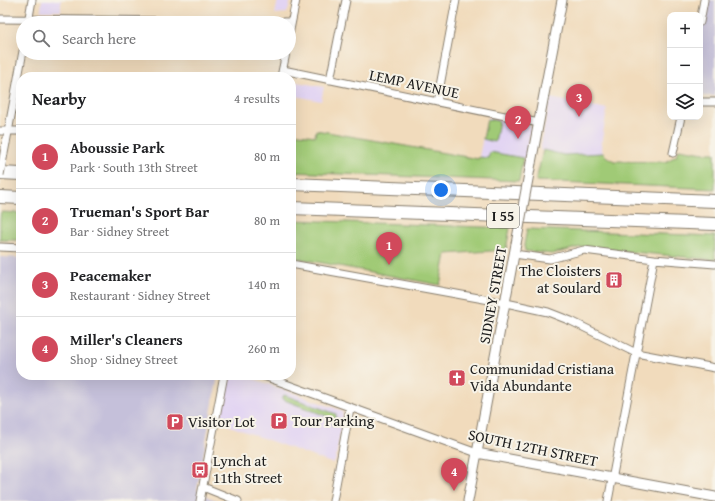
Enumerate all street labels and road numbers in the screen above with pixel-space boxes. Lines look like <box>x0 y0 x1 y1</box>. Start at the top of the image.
street label: LEMP AVENUE <box>367 64 461 103</box>
road number: I 55 <box>487 204 519 228</box>
street label: SIDNEY STREET <box>474 244 512 345</box>
street label: SOUTH 12TH STREET <box>466 424 600 472</box>

